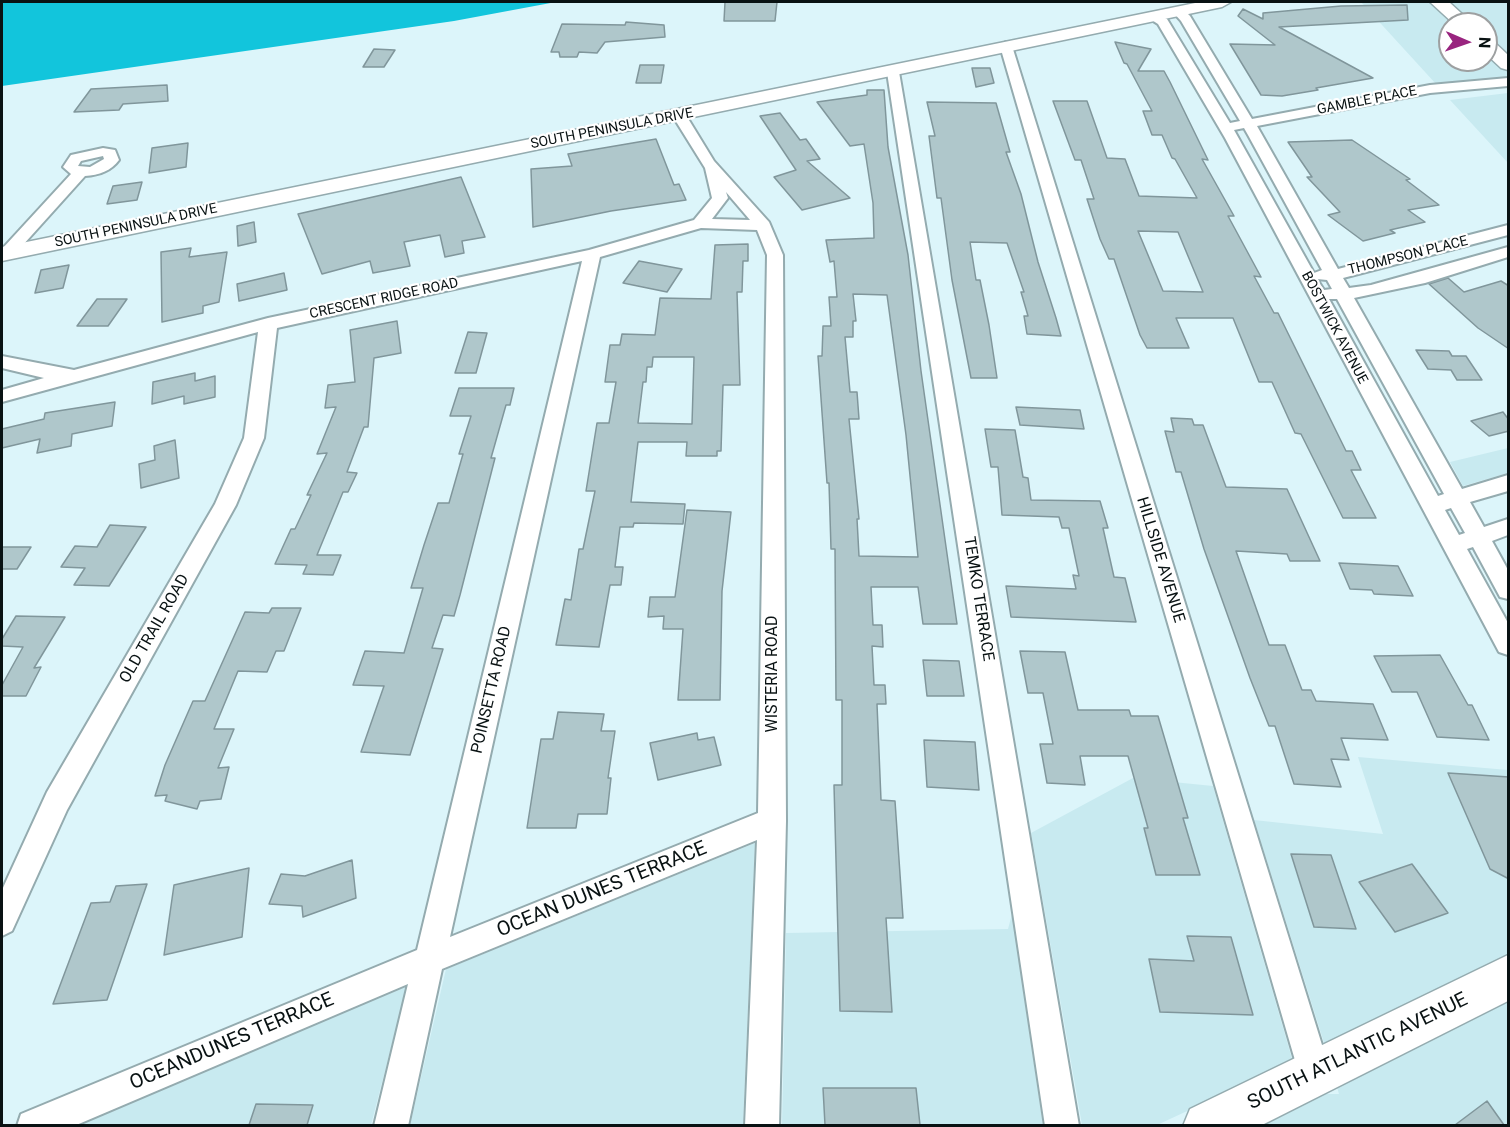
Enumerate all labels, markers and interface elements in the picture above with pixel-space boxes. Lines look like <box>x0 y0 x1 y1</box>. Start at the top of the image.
north arrow <box>1438 12 1498 72</box>
text: N <box>1475 37 1494 49</box>
street label: GAMBLE PLACE <box>1316 83 1418 119</box>
street label: SOUTH PENINSULA DRIVE <box>529 105 695 153</box>
street label: SOUTH PENINSULA DRIVE <box>53 201 219 251</box>
street label: THOMPSON PLACE <box>1346 233 1470 279</box>
street label: BOSTWICK AVENUE <box>1297 269 1371 387</box>
street label: CRESCENT RIDGE ROAD <box>308 275 460 323</box>
street label: HILLSIDE AVENUE <box>1132 495 1188 625</box>
street label: TEMKO TERRACE <box>959 535 997 663</box>
street label: OLD TRAIL ROAD <box>116 571 194 687</box>
street label: WISTERIA ROAD <box>763 615 783 733</box>
street label: POINSETTA ROAD <box>468 624 516 756</box>
street label: OCEAN DUNES TERRACE <box>494 837 710 943</box>
street label: OCEANDUNES TERRACE <box>126 988 338 1096</box>
street label: SOUTH ATLANTIC AVENUE <box>1244 988 1472 1116</box>

